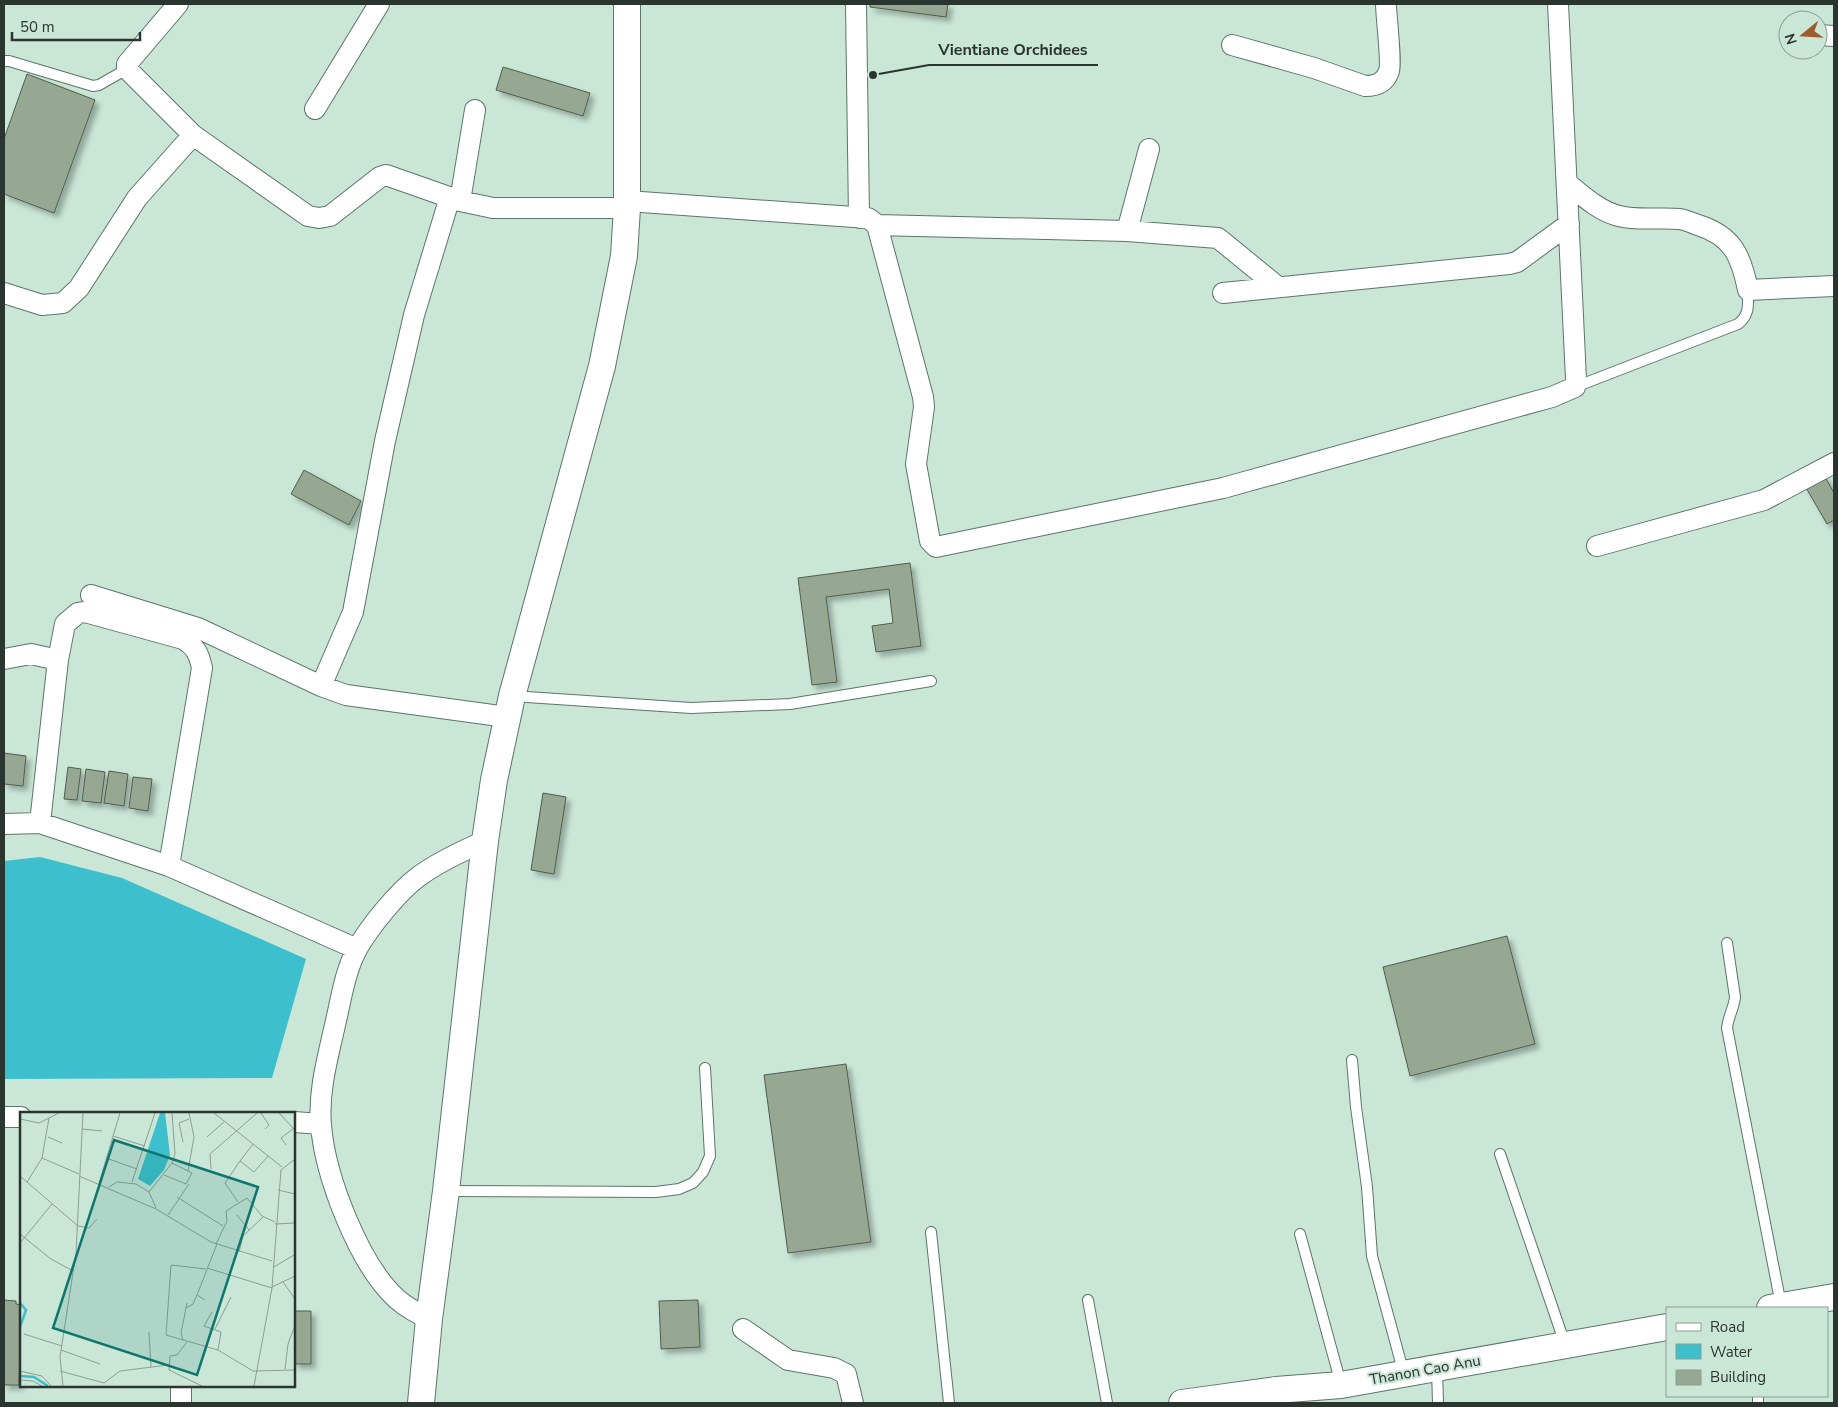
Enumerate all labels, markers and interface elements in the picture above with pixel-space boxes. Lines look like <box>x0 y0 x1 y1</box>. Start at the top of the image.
scale bar <box>12 10 140 42</box>
north arrow <box>1778 10 1828 60</box>
text: 50 m <box>20 17 55 37</box>
text: N <box>1780 31 1802 47</box>
callout: Vientiane Orchidees <box>929 34 1098 65</box>
text: Vientiane Orchidees <box>937 39 1088 61</box>
inset map <box>20 1112 295 1387</box>
legend <box>1666 1307 1828 1397</box>
text: Road <box>1710 1317 1745 1337</box>
text: Water <box>1710 1342 1753 1362</box>
street label: Thanon Cao Anu <box>1368 1350 1482 1390</box>
text: Building <box>1710 1367 1766 1387</box>

